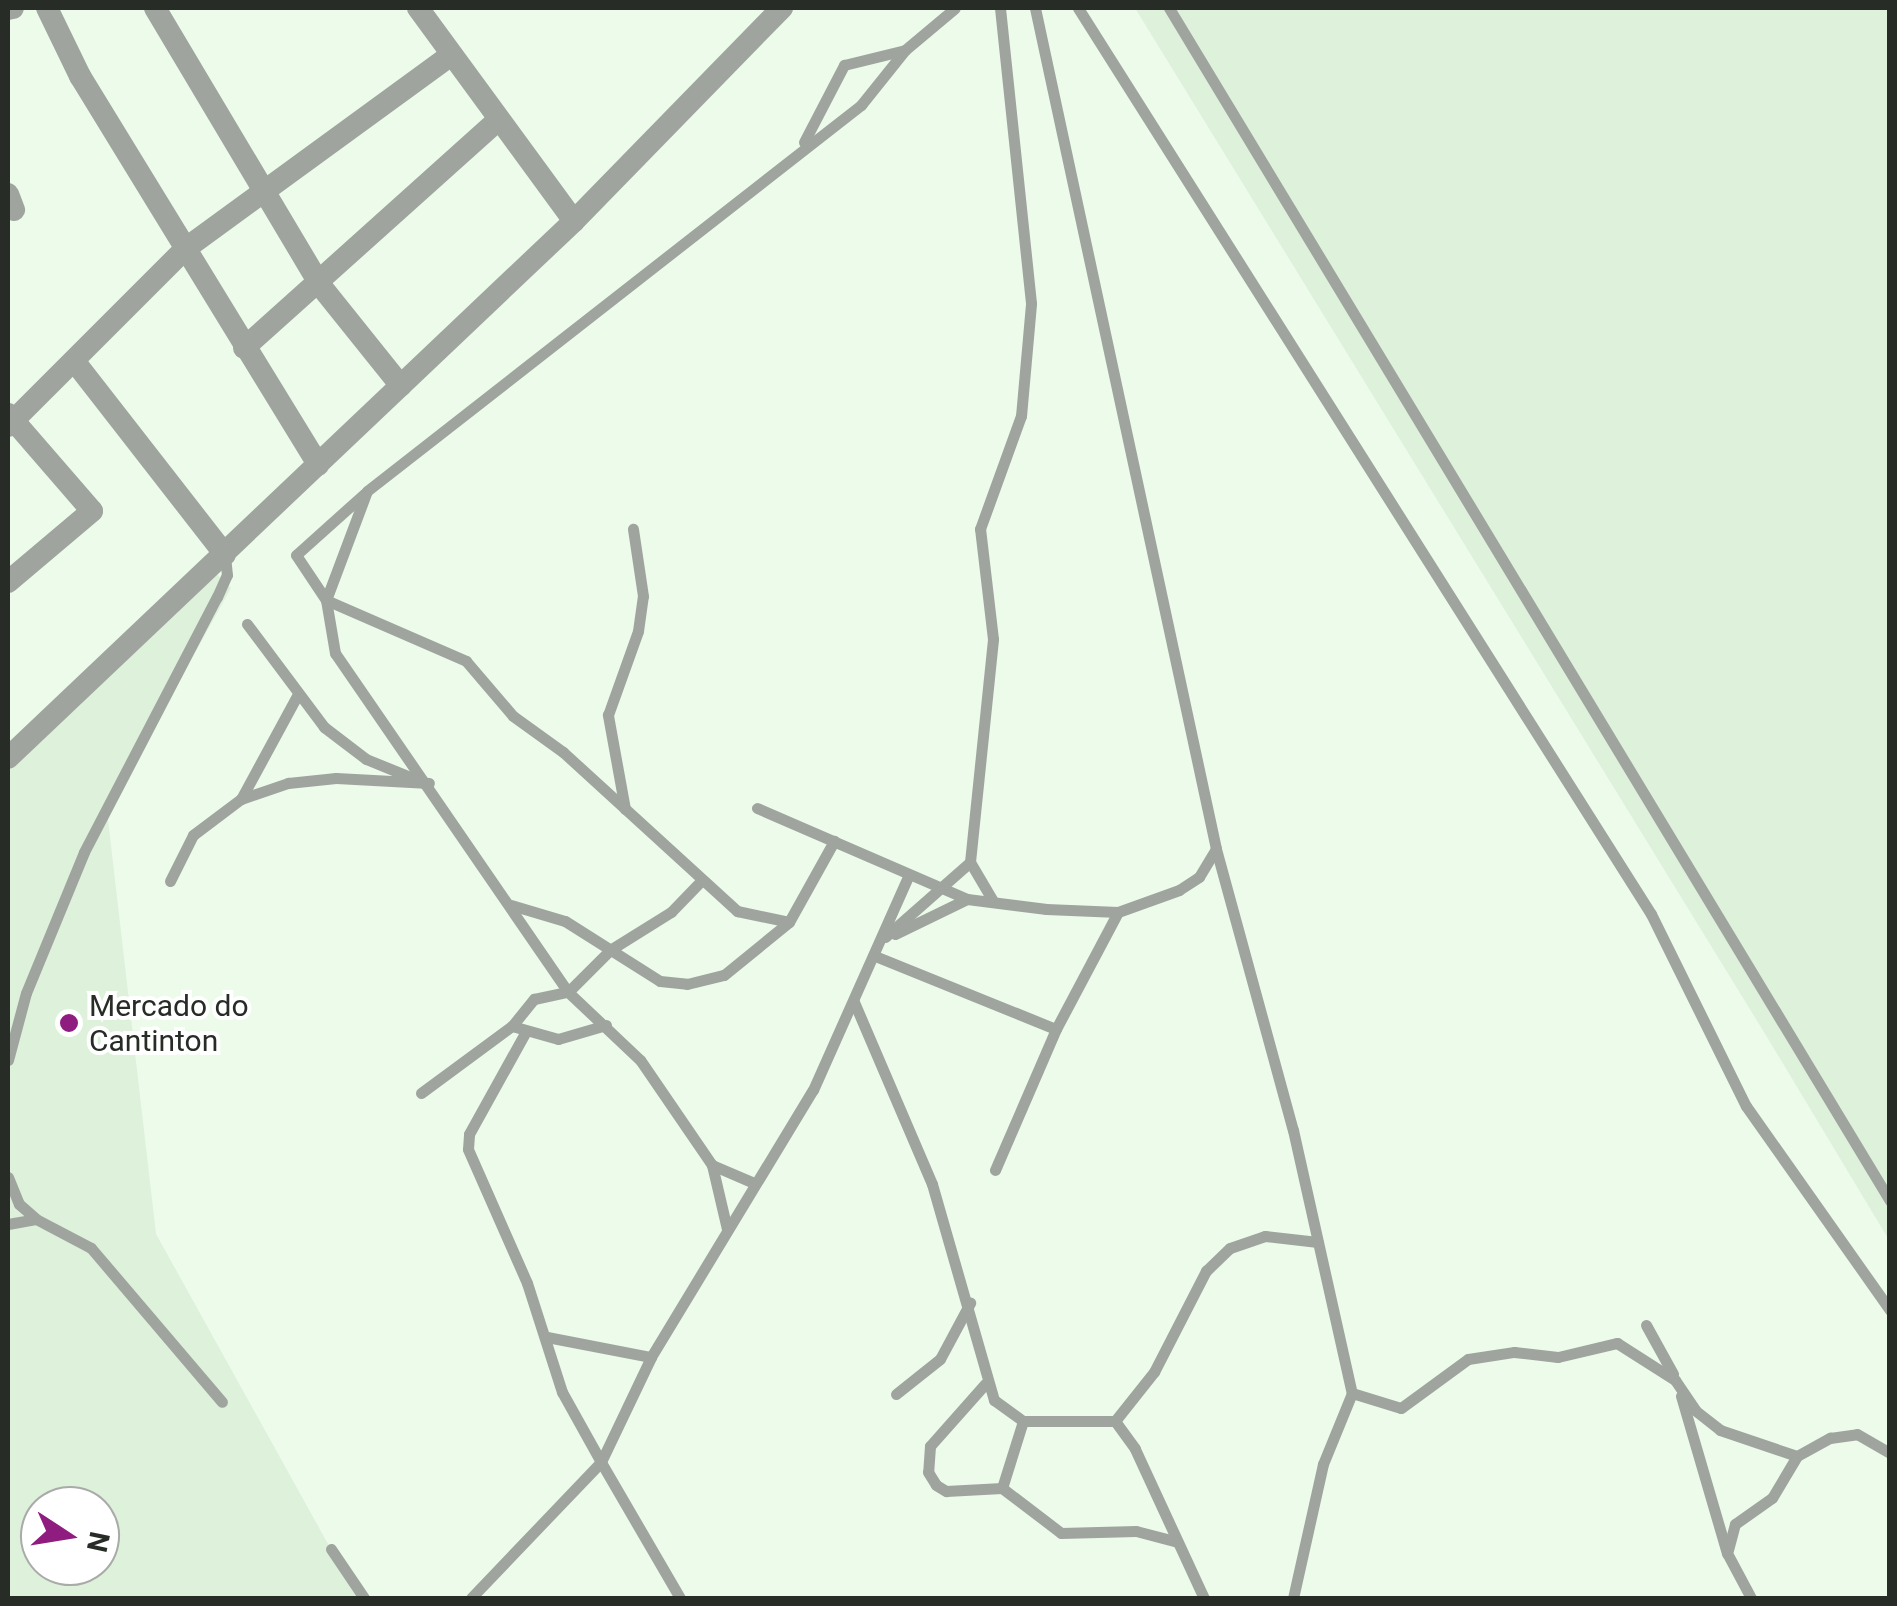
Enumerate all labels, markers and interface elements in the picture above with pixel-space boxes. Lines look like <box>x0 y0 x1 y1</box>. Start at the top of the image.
place label: Mercado do Cantinton <box>89 988 249 1058</box>
marker: Mercado do Cantinton <box>58 1012 80 1034</box>
north arrow <box>20 1486 120 1586</box>
text: N <box>80 1529 116 1555</box>

